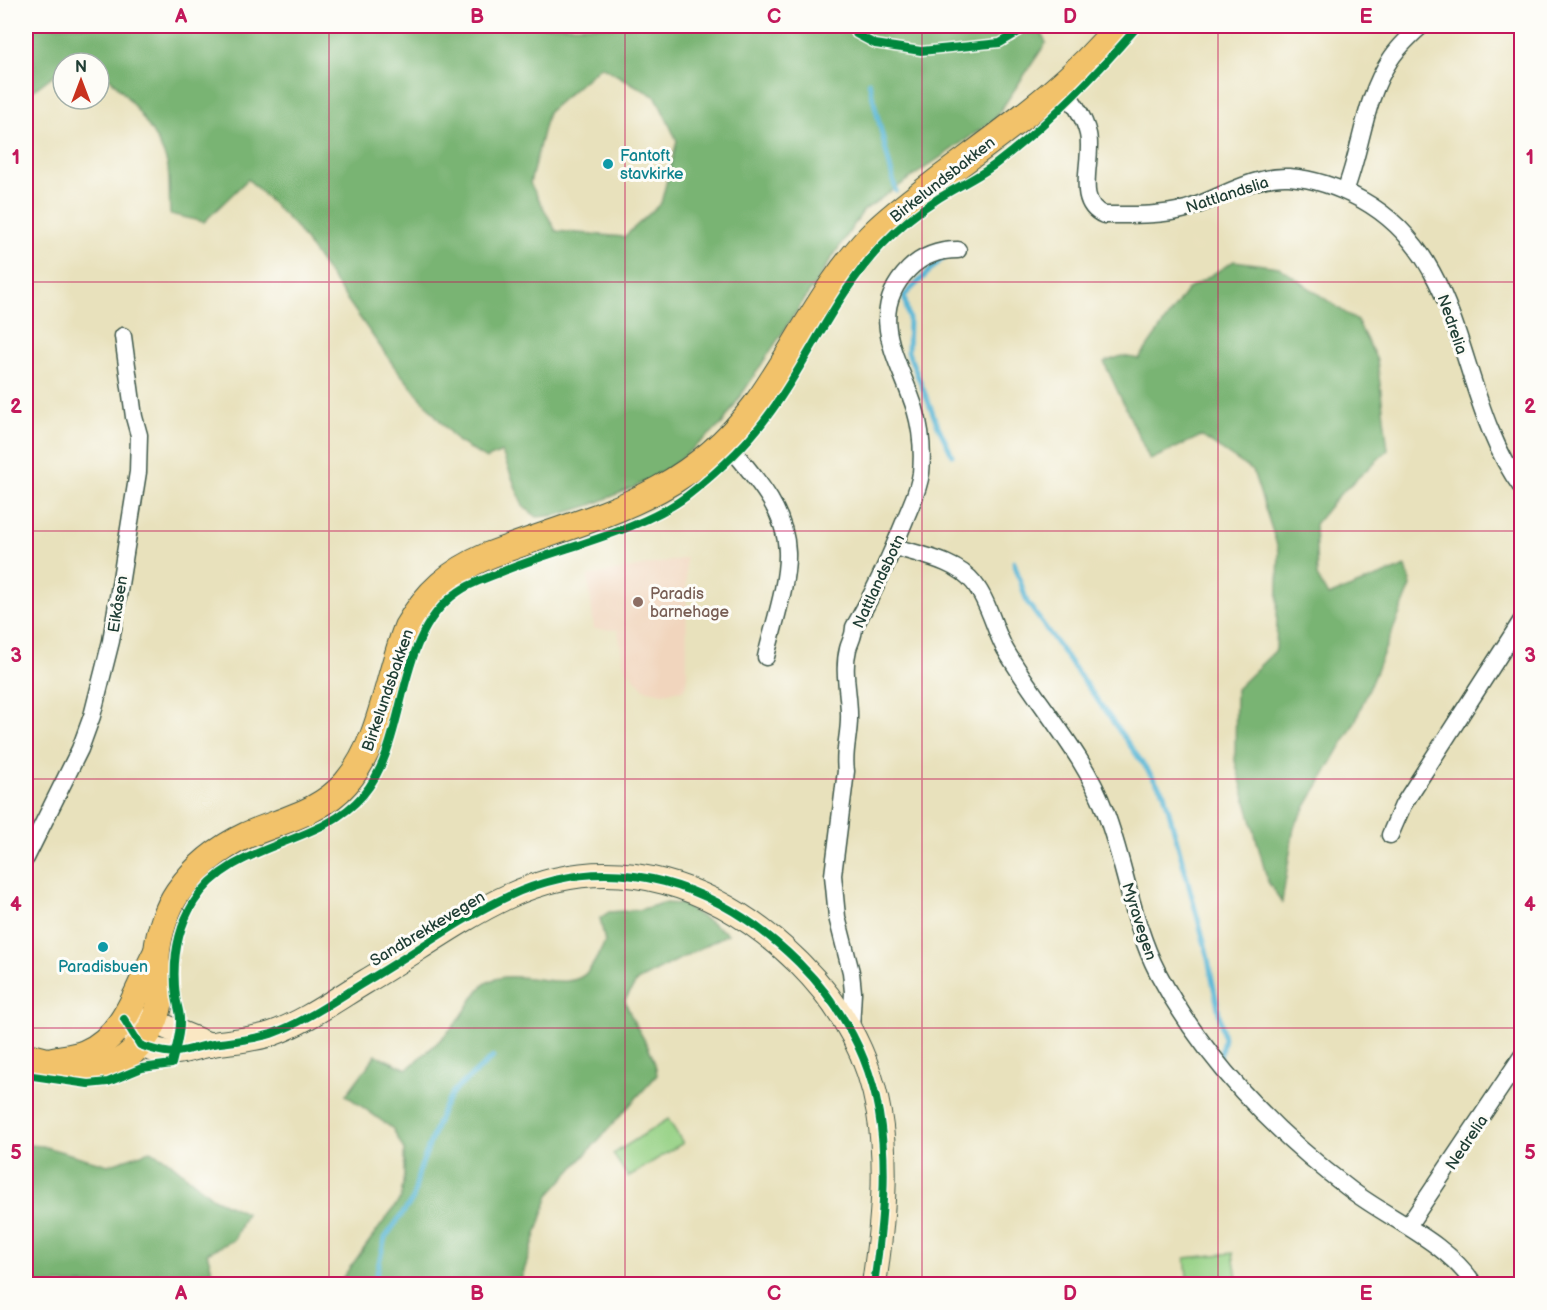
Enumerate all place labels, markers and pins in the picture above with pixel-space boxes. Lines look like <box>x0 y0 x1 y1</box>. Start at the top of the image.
place label: Fantoft stavkirke <box>620 147 684 184</box>
marker: Fantoft stavkirke <box>601 157 615 171</box>
place label: Paradis barnehage <box>650 585 730 622</box>
marker: Paradis barnehage <box>631 595 645 609</box>
marker: Paradisbuen <box>96 940 110 954</box>
place label: Paradisbuen <box>58 958 148 977</box>

